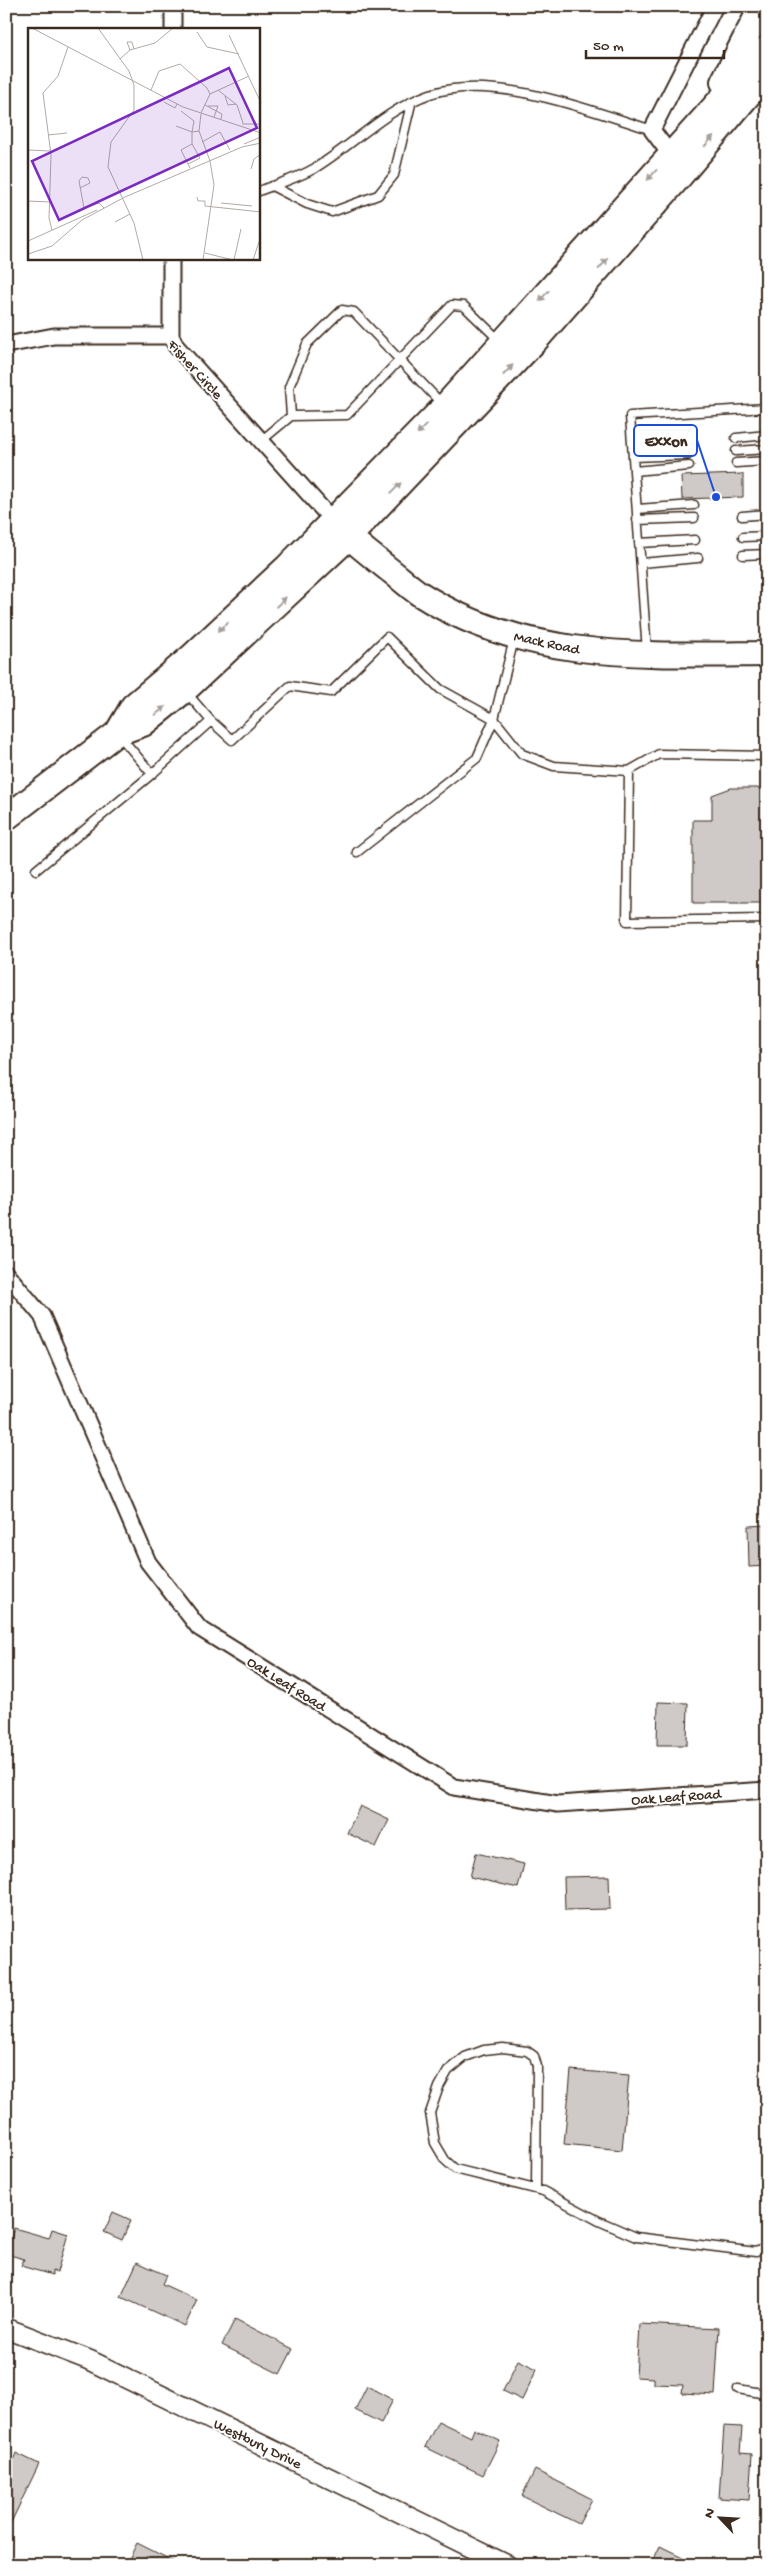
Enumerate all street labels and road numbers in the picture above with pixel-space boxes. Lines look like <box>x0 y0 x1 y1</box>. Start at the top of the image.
street label: Fisher Circle <box>162 336 226 404</box>
street label: Mack Road <box>512 628 582 660</box>
street label: Oak Leaf Road <box>243 1653 330 1717</box>
street label: Oak Leaf Road <box>631 1786 723 1810</box>
street label: Westbury Drive <box>210 2416 304 2474</box>

